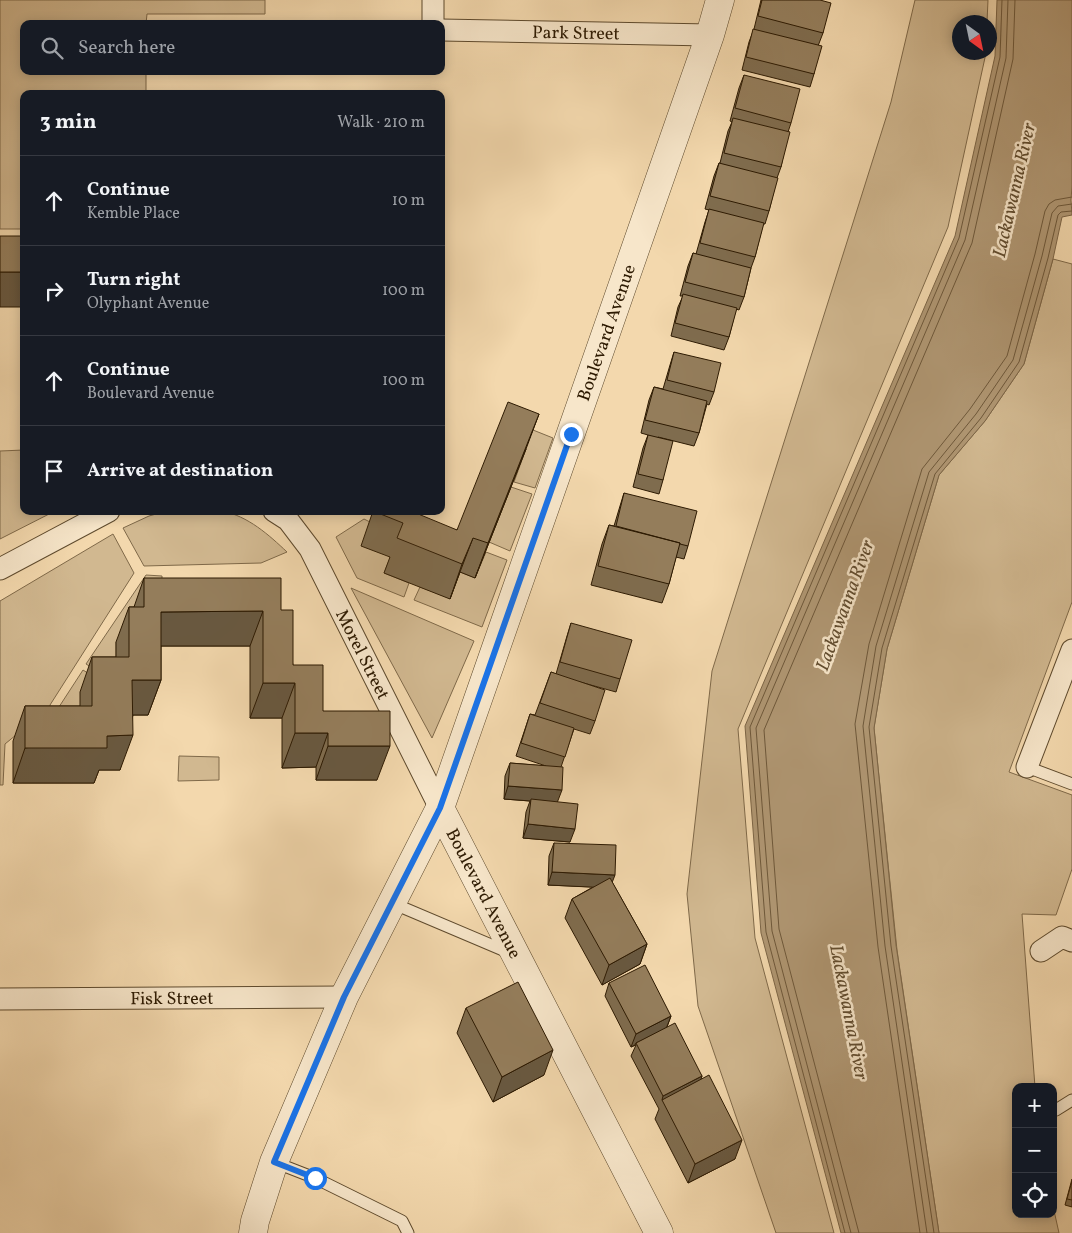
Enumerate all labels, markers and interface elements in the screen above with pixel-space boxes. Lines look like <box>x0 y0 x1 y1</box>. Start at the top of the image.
north arrow <box>952 15 997 60</box>
search box <box>20 20 445 75</box>
street label: Park Street <box>532 21 620 47</box>
icon: search <box>38 34 66 62</box>
text: Search here <box>78 35 175 61</box>
text: 3 min <box>40 108 96 137</box>
text: Walk · 210 m <box>337 112 425 134</box>
water label: Lackawanna River <box>987 120 1043 260</box>
text: Continue <box>87 177 170 203</box>
icon: ahead <box>40 187 68 215</box>
text: 10 m <box>392 190 425 212</box>
text: Kemble Place <box>87 203 180 225</box>
street label: Boulevard Avenue <box>572 261 643 405</box>
text: Turn right <box>87 267 180 293</box>
icon: right <box>40 277 68 305</box>
text: 100 m <box>382 280 425 302</box>
text: Olyphant Avenue <box>87 293 209 315</box>
text: Continue <box>87 357 170 383</box>
icon: ahead <box>40 367 68 395</box>
text: 100 m <box>382 370 425 392</box>
text: Boulevard Avenue <box>87 383 214 405</box>
route end <box>560 423 583 446</box>
icon: arrive <box>40 457 68 485</box>
text: Arrive at destination <box>87 458 273 484</box>
water label: Lackawanna River <box>810 536 882 675</box>
street label: Morel Street <box>328 606 395 705</box>
street label: Boulevard Avenue <box>439 825 527 963</box>
water label: Lackawanna River <box>822 942 874 1083</box>
street label: Fisk Street <box>130 987 214 1012</box>
map controls <box>1012 1083 1057 1218</box>
button: + <box>1012 1083 1057 1128</box>
button: − <box>1012 1128 1057 1173</box>
route start <box>304 1167 327 1190</box>
button: locate <box>1012 1173 1057 1218</box>

